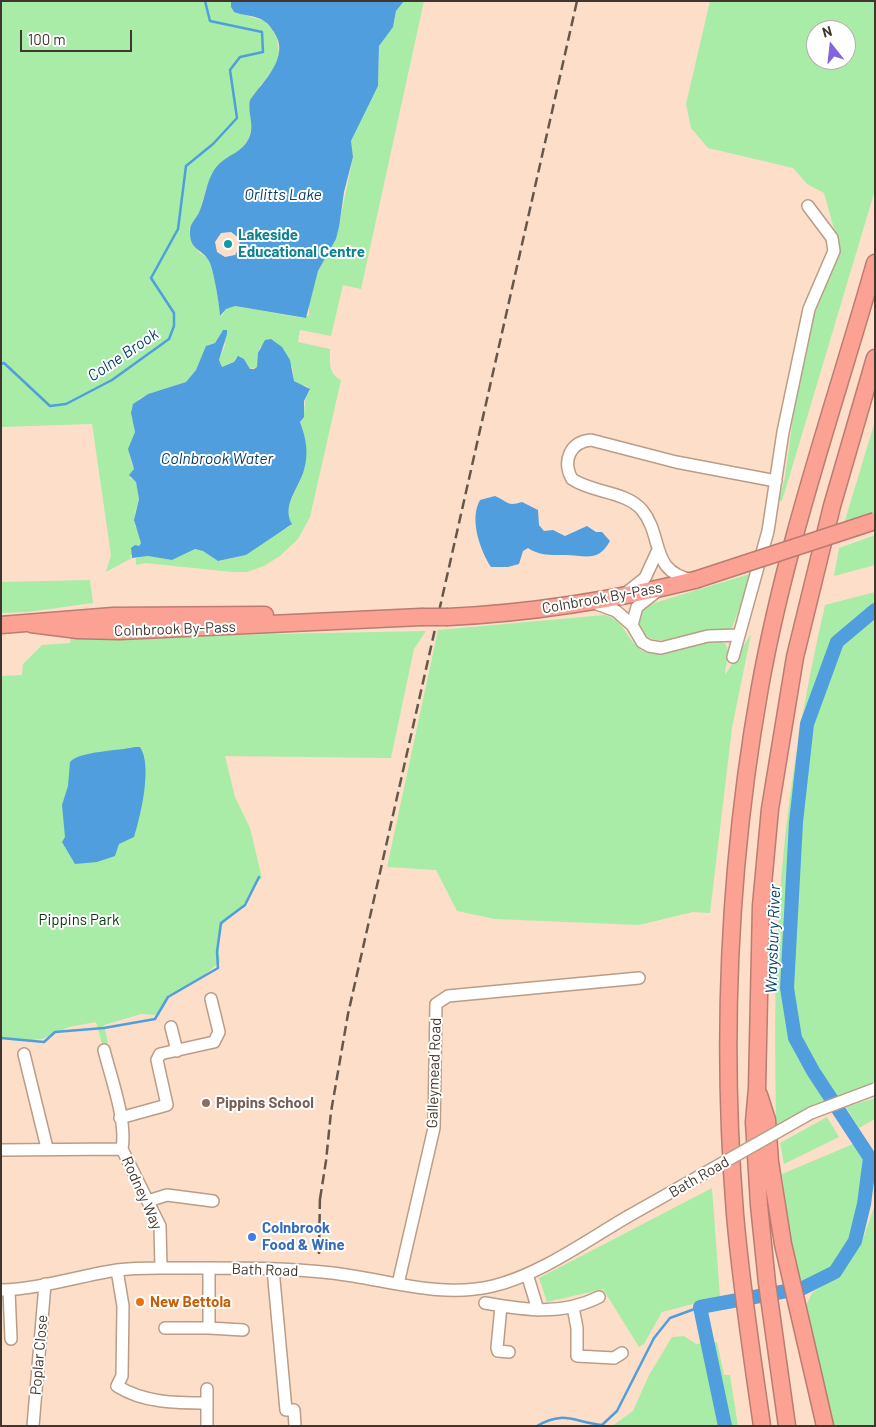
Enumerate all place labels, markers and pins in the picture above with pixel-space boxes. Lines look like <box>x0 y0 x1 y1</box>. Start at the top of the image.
place label: Lakeside Educational Centre <box>238 226 365 261</box>
marker: Lakeside Educational Centre <box>222 238 234 250</box>
place label: Pippins School <box>216 1094 314 1112</box>
marker: Pippins School <box>200 1097 212 1109</box>
place label: Colnbrook Food & Wine <box>262 1219 345 1254</box>
marker: Colnbrook Food & Wine <box>246 1231 258 1243</box>
place label: New Bettola <box>150 1293 231 1311</box>
marker: New Bettola <box>134 1296 146 1308</box>

